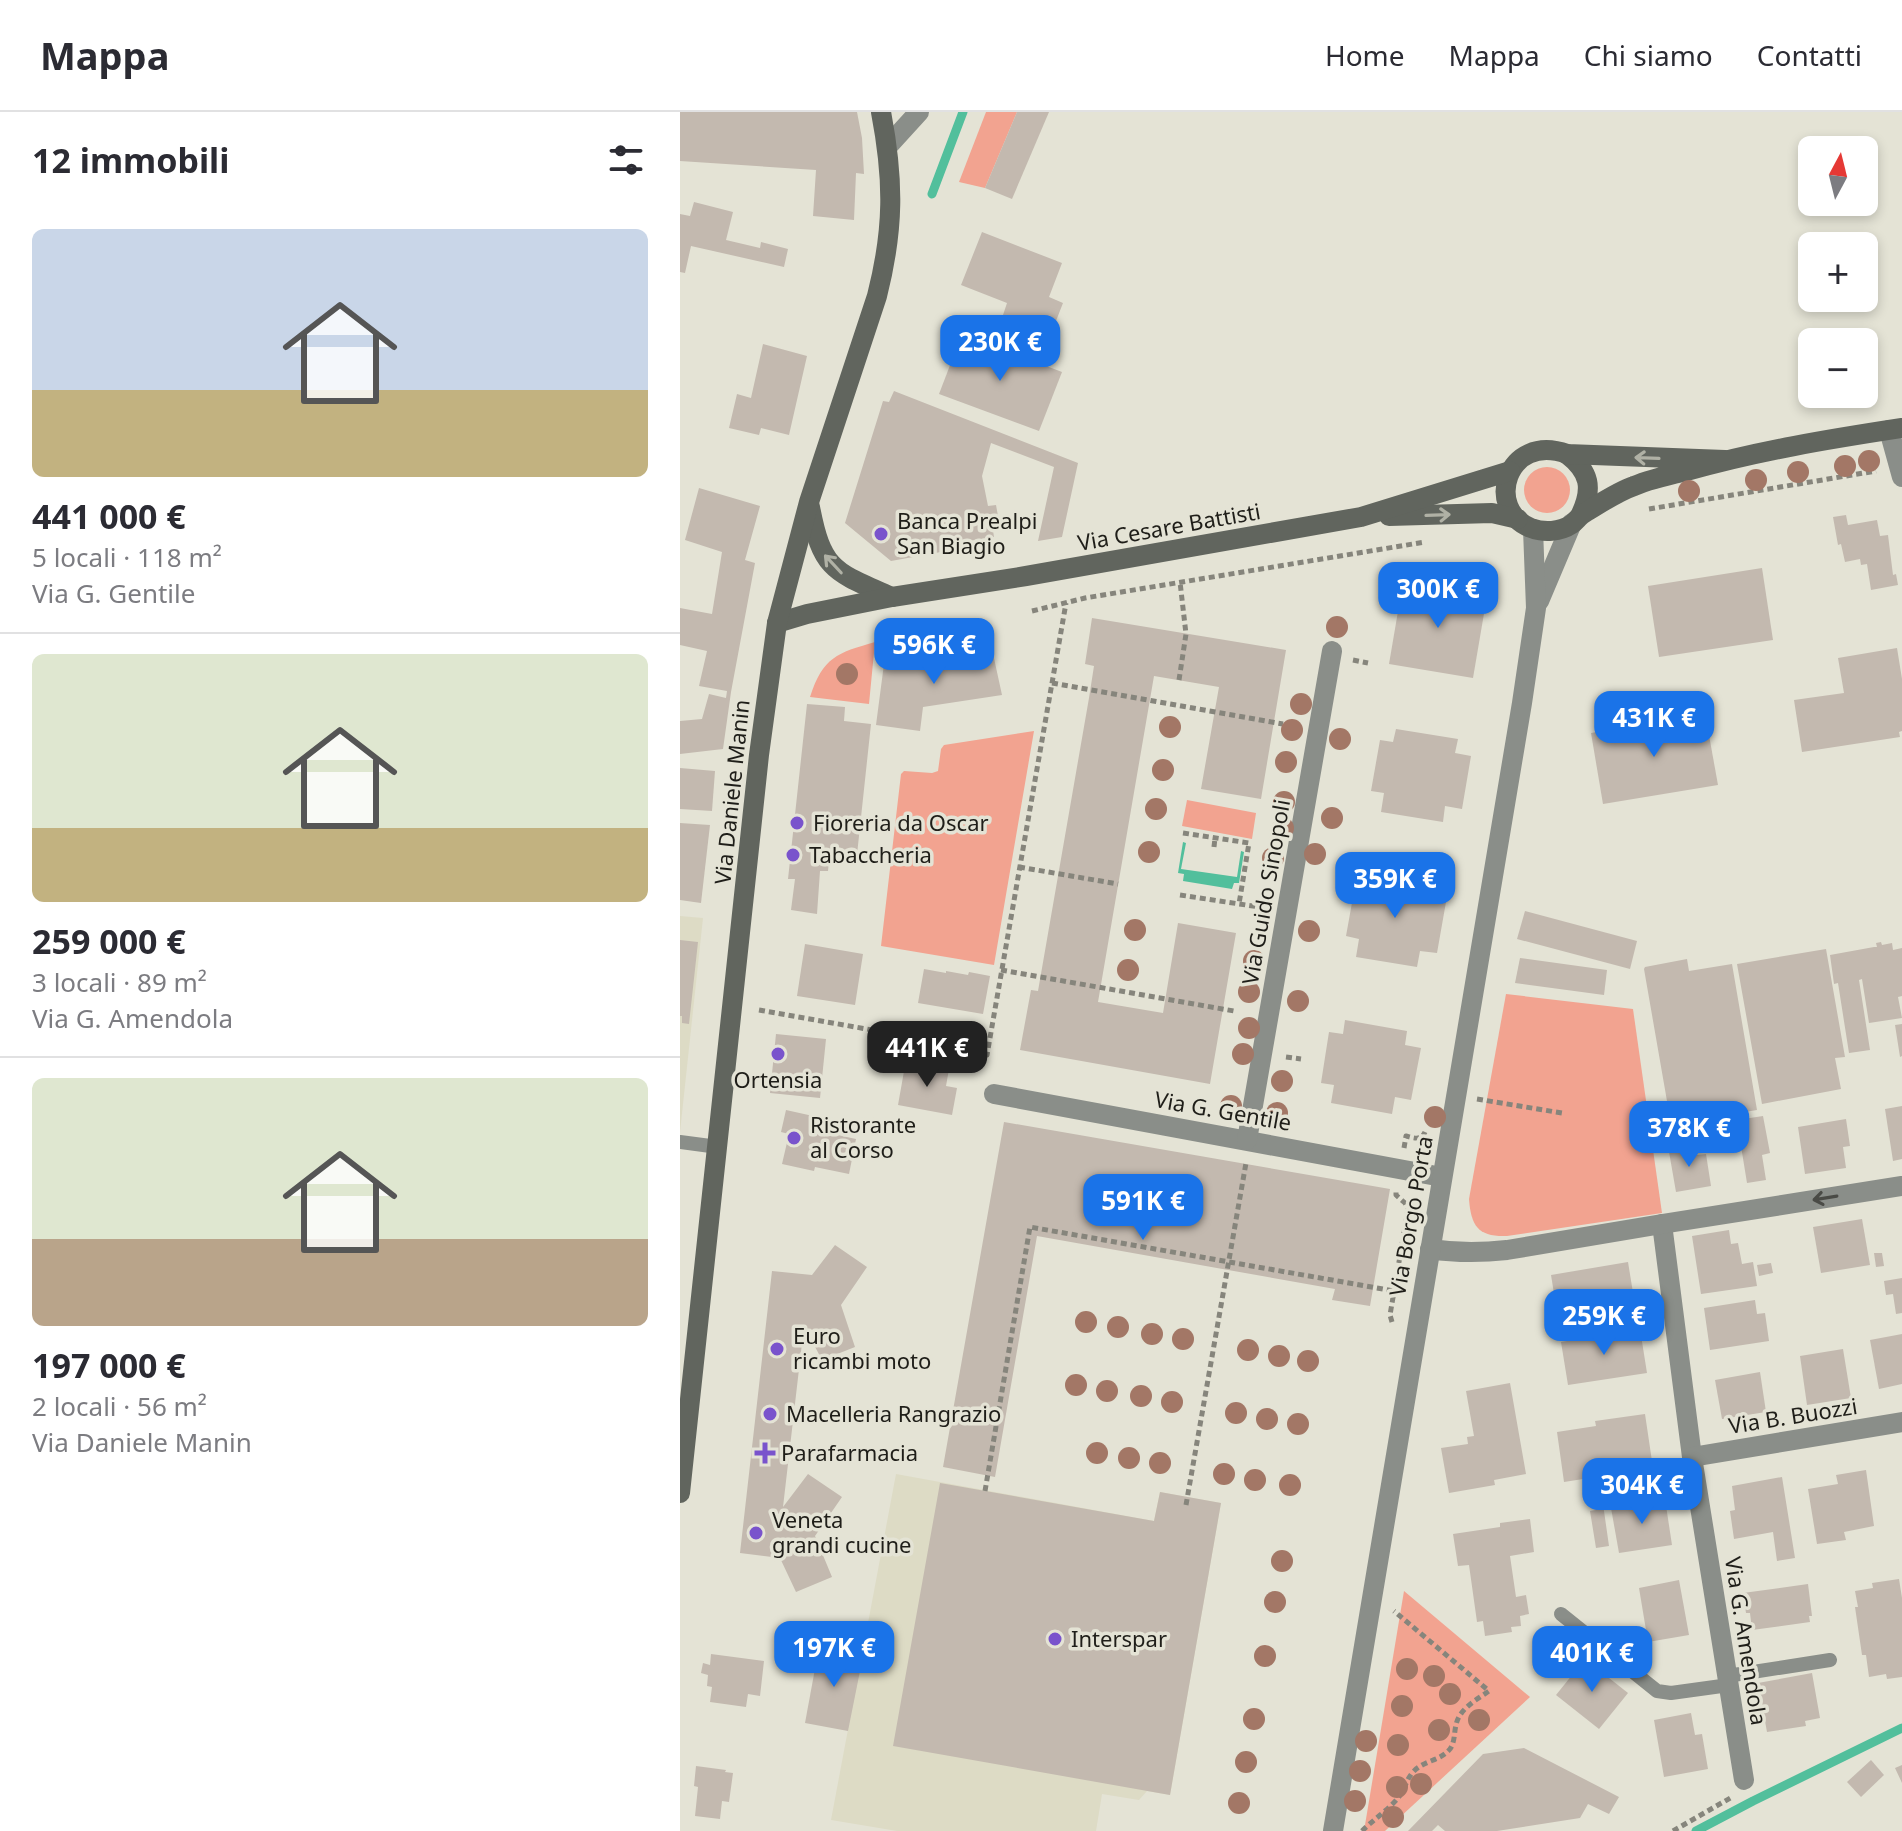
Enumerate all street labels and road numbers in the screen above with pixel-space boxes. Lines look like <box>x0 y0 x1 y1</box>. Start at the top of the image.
street label: Via Cesare Battisti <box>1075 495 1263 557</box>
street label: Via Daniele Manin <box>706 698 756 886</box>
street label: Via Guido Sinopoli <box>1234 797 1296 987</box>
street label: Via G. Gentile <box>1152 1083 1294 1137</box>
street label: Via Borgo Porta <box>1381 1133 1439 1298</box>
street label: Via B. Buozzi <box>1726 1390 1859 1440</box>
street label: Via G. Amendola <box>1719 1555 1775 1727</box>

